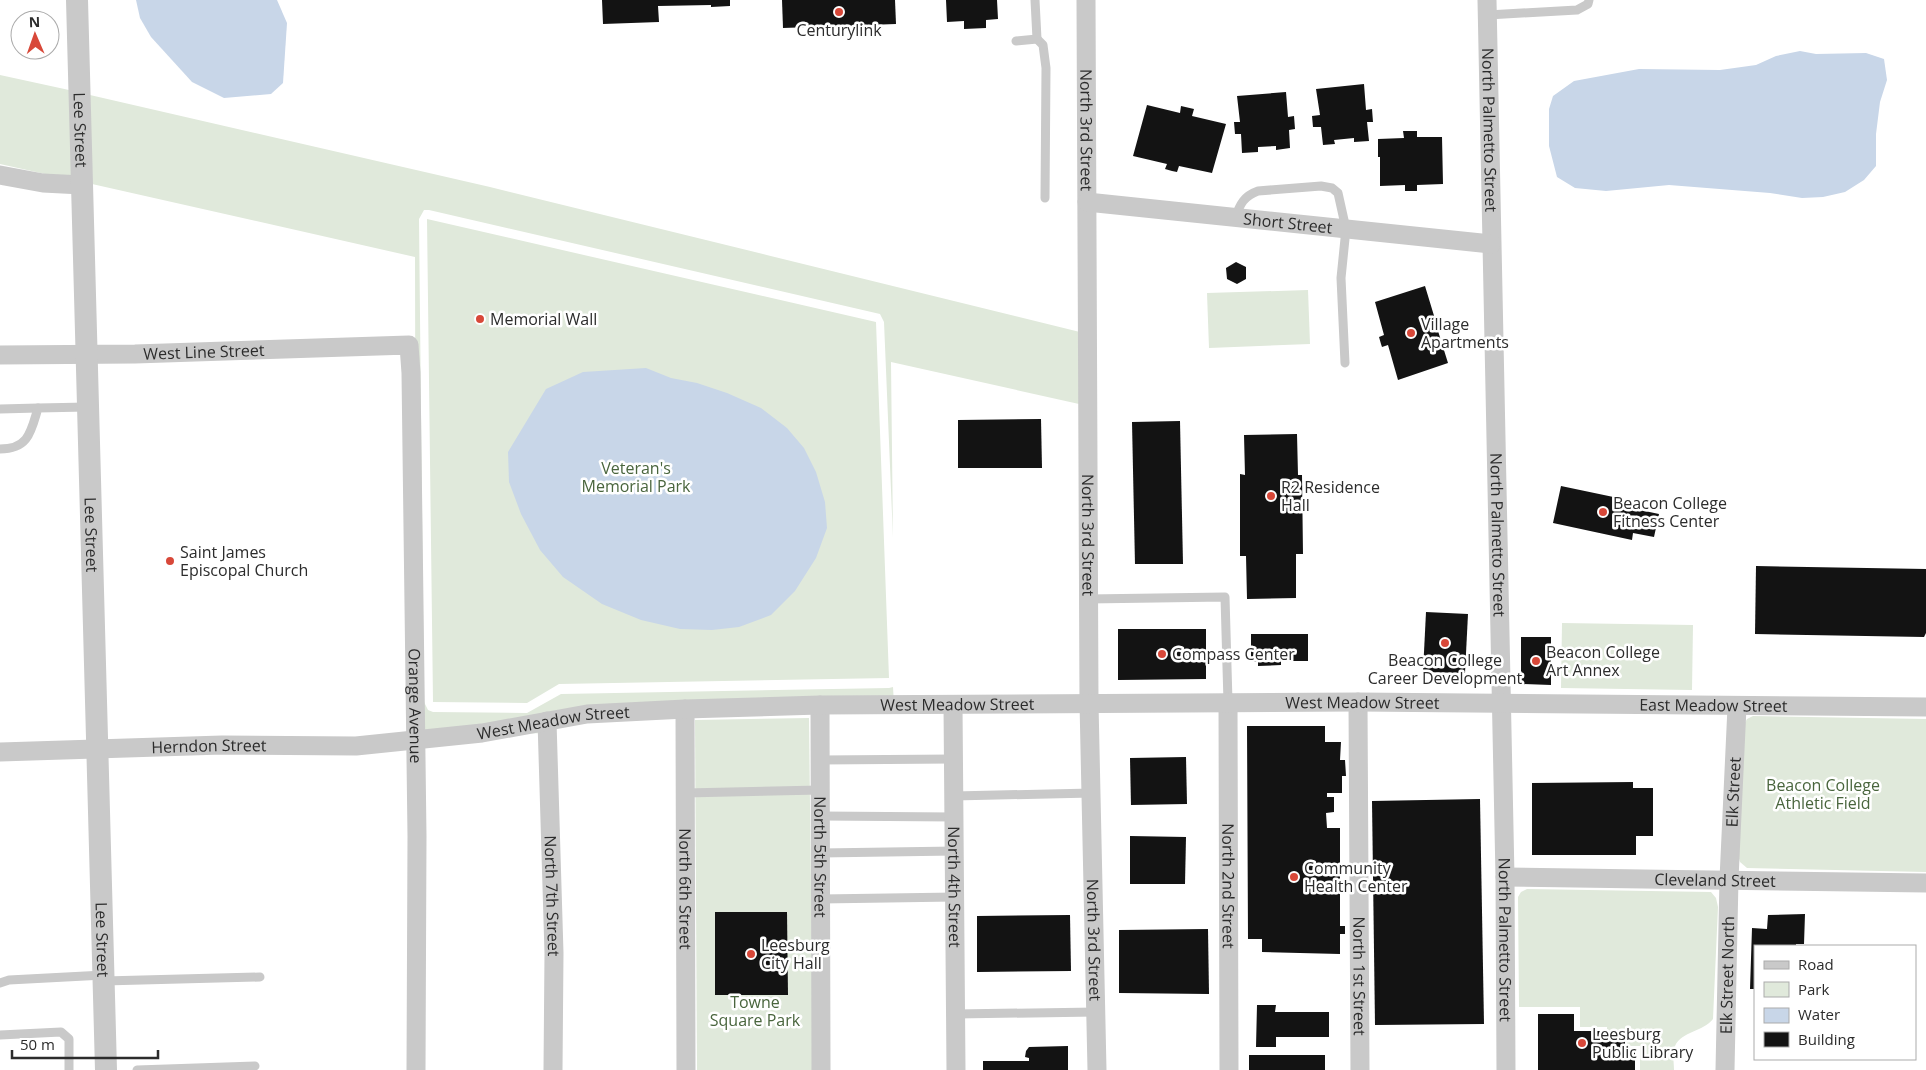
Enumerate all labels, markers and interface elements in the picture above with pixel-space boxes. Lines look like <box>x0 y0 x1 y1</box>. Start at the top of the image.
marker: Centurylink <box>833 6 845 18</box>
north arrow <box>10 10 60 60</box>
text: N <box>29 12 41 31</box>
place label: Centurylink <box>796 19 882 41</box>
street label: North Palmetto Street <box>1477 48 1502 213</box>
street label: North 3rd Street <box>1075 69 1098 191</box>
street label: Lee Street <box>69 92 93 168</box>
street label: Short Street <box>1242 207 1334 238</box>
place label: Memorial Wall <box>490 308 597 330</box>
marker: Memorial Wall <box>474 313 486 325</box>
place label: Village Apartments <box>1421 313 1509 353</box>
marker: Village Apartments <box>1405 327 1417 339</box>
street label: West Line Street <box>143 339 265 365</box>
street label: North Palmetto Street <box>1485 453 1511 617</box>
park label: Veteran's Memorial Park <box>582 457 691 497</box>
street label: North 3rd Street <box>1077 474 1100 596</box>
place label: R2 Residence Hall <box>1281 476 1380 516</box>
marker: R2 Residence Hall <box>1265 490 1277 502</box>
place label: Beacon College Fitness Center <box>1613 492 1727 532</box>
street label: Lee Street <box>79 497 104 573</box>
marker: Beacon College Fitness Center <box>1597 506 1609 518</box>
place label: Saint James Episcopal Church <box>180 541 308 581</box>
marker: Saint James Episcopal Church <box>164 555 176 567</box>
marker: Beacon College Career Development <box>1439 637 1451 649</box>
place label: Beacon College Art Annex <box>1546 641 1660 681</box>
place label: Compass Center <box>1172 643 1295 665</box>
street label: Orange Avenue <box>404 648 427 764</box>
marker: Compass Center <box>1156 648 1168 660</box>
place label: Beacon College Career Development <box>1368 649 1523 689</box>
marker: Beacon College Art Annex <box>1530 655 1542 667</box>
street label: West Meadow Street <box>1285 691 1440 714</box>
street label: West Meadow Street <box>880 693 1035 716</box>
street label: East Meadow Street <box>1639 693 1788 717</box>
street label: West Meadow Street <box>475 701 630 745</box>
street label: Herndon Street <box>151 734 267 758</box>
street label: Elk Street <box>1720 756 1746 828</box>
park label: Beacon College Athletic Field <box>1766 774 1880 814</box>
street label: North 5th Street <box>809 796 832 918</box>
street label: North 2nd Street <box>1217 823 1240 949</box>
street label: North 4th Street <box>943 826 966 948</box>
street label: North 6th Street <box>674 828 697 950</box>
street label: North 7th Street <box>539 835 565 957</box>
place label: Community Health Center <box>1304 857 1408 897</box>
street label: North Palmetto Street <box>1494 858 1517 1022</box>
street label: Cleveland Street <box>1654 868 1776 892</box>
marker: Community Health Center <box>1288 871 1300 883</box>
street label: North 3rd Street <box>1082 879 1107 1002</box>
street label: Lee Street <box>90 902 114 978</box>
street label: North 1st Street <box>1348 916 1371 1036</box>
street label: Elk Street North <box>1715 916 1739 1034</box>
place label: Leesburg City Hall <box>761 934 830 974</box>
legend <box>1754 945 1916 1060</box>
marker: Leesburg City Hall <box>745 948 757 960</box>
text: Road <box>1798 954 1834 974</box>
text: Park <box>1798 979 1829 999</box>
park label: Towne Square Park <box>710 991 801 1031</box>
text: Water <box>1798 1004 1840 1024</box>
place label: Leesburg Public Library <box>1592 1023 1694 1063</box>
scale bar <box>12 1028 159 1060</box>
text: Building <box>1798 1029 1855 1049</box>
text: 50 m <box>20 1034 55 1054</box>
marker: Leesburg Public Library <box>1576 1037 1588 1049</box>

